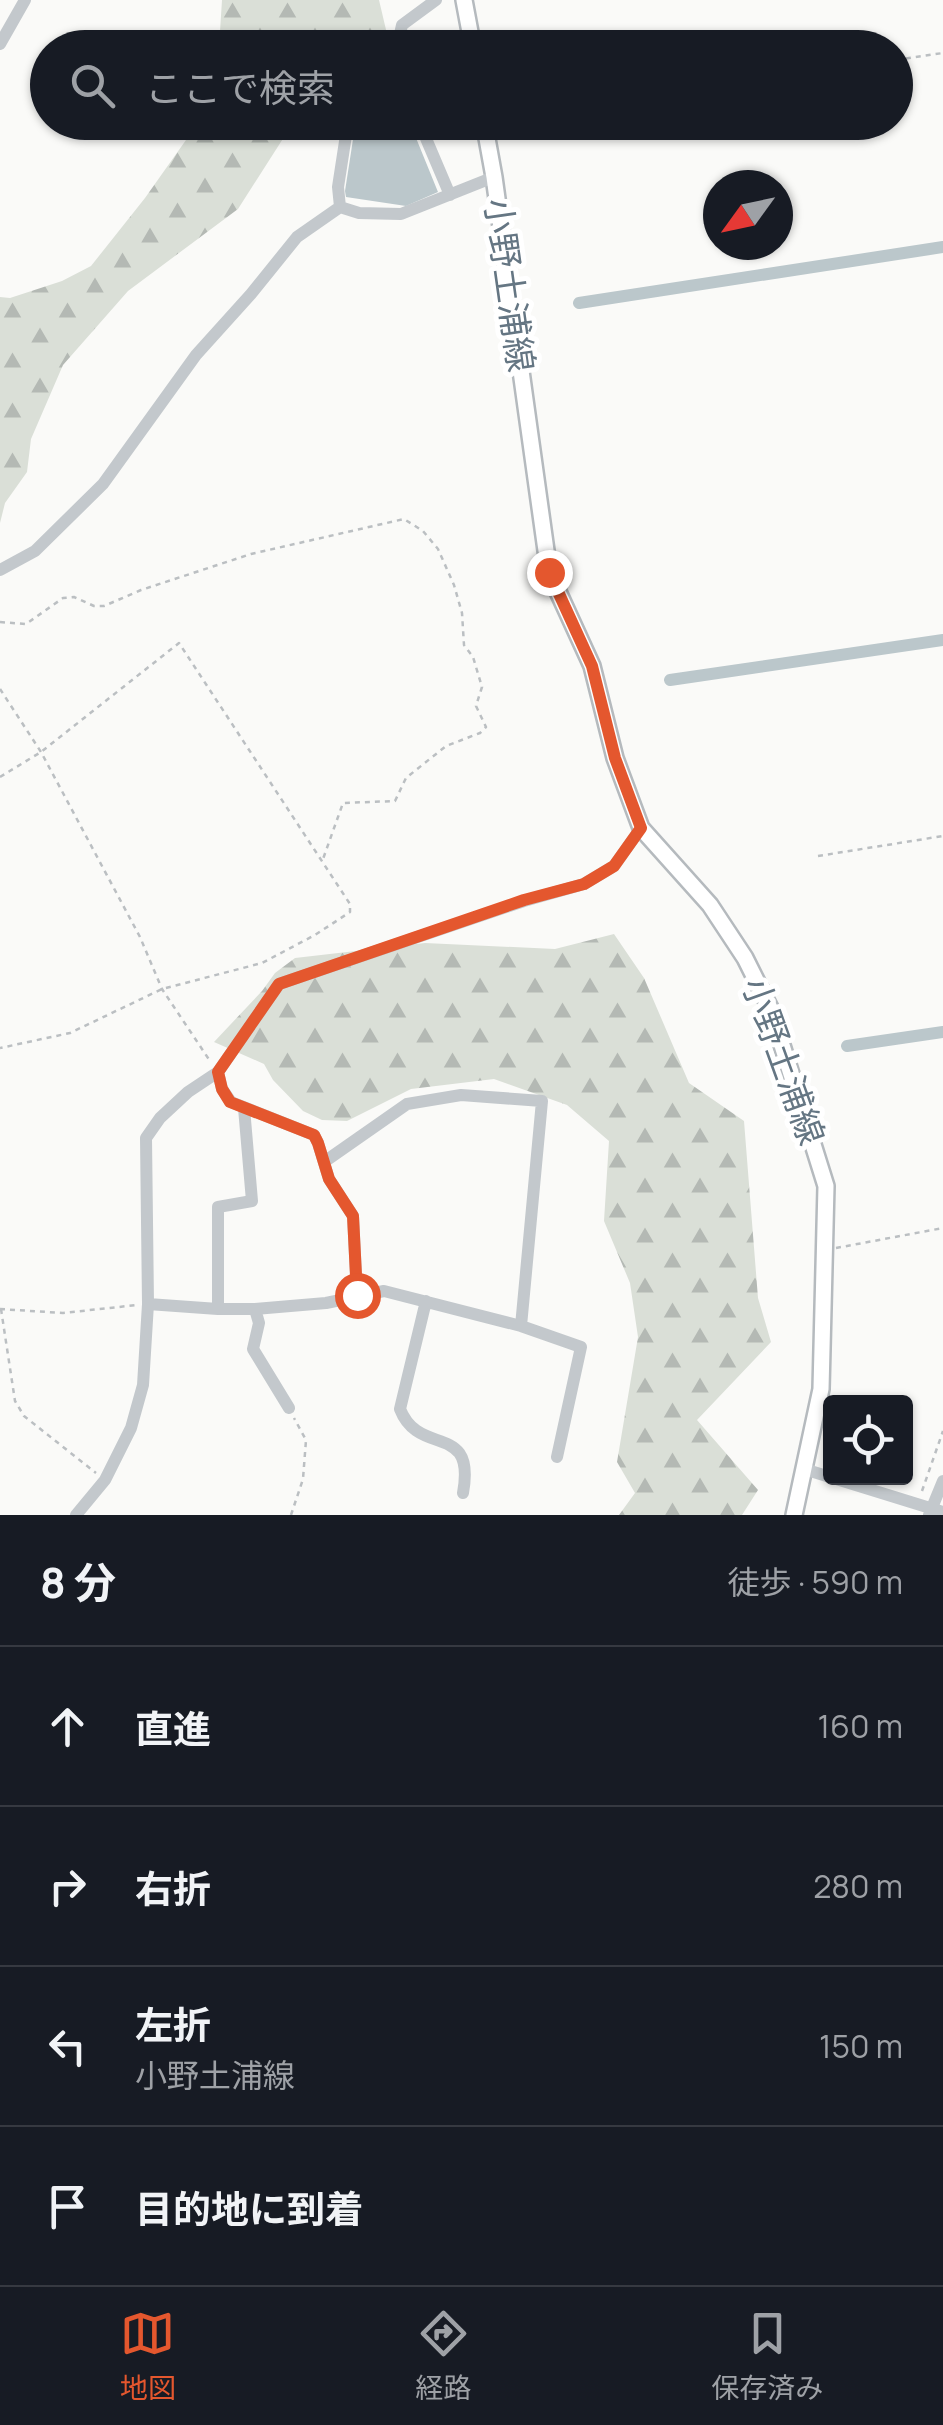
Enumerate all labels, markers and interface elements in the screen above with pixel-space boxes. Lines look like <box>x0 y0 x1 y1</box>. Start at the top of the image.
search box <box>30 30 913 140</box>
icon: search <box>65 58 120 113</box>
text: ここで検索 <box>145 61 335 113</box>
north arrow <box>703 170 793 260</box>
street label: 小野土浦線 <box>474 195 546 375</box>
route end <box>527 550 573 596</box>
street label: 小野土浦線 <box>731 970 836 1151</box>
route start <box>335 1273 381 1319</box>
map controls <box>823 1395 913 1485</box>
button: locate <box>823 1395 913 1485</box>
text: 8 分 <box>40 1553 116 1611</box>
text: 徒歩 · 590 m <box>728 1560 903 1604</box>
icon: ahead <box>40 1699 95 1754</box>
text: 直進 <box>135 1702 211 1754</box>
text: 160 m <box>818 1704 903 1748</box>
icon: right <box>40 1859 95 1914</box>
text: 右折 <box>135 1862 211 1914</box>
text: 280 m <box>813 1864 903 1908</box>
text: 左折 <box>135 1998 211 2050</box>
icon: left <box>40 2019 95 2074</box>
text: 150 m <box>819 2024 903 2068</box>
text: 小野土浦線 <box>135 2053 295 2097</box>
icon: arrive <box>40 2179 95 2234</box>
text: 目的地に到着 <box>135 2182 363 2234</box>
tab: 地図 <box>120 2306 176 2406</box>
tab: 経路 <box>415 2306 471 2406</box>
tab: 保存済み <box>711 2306 823 2406</box>

